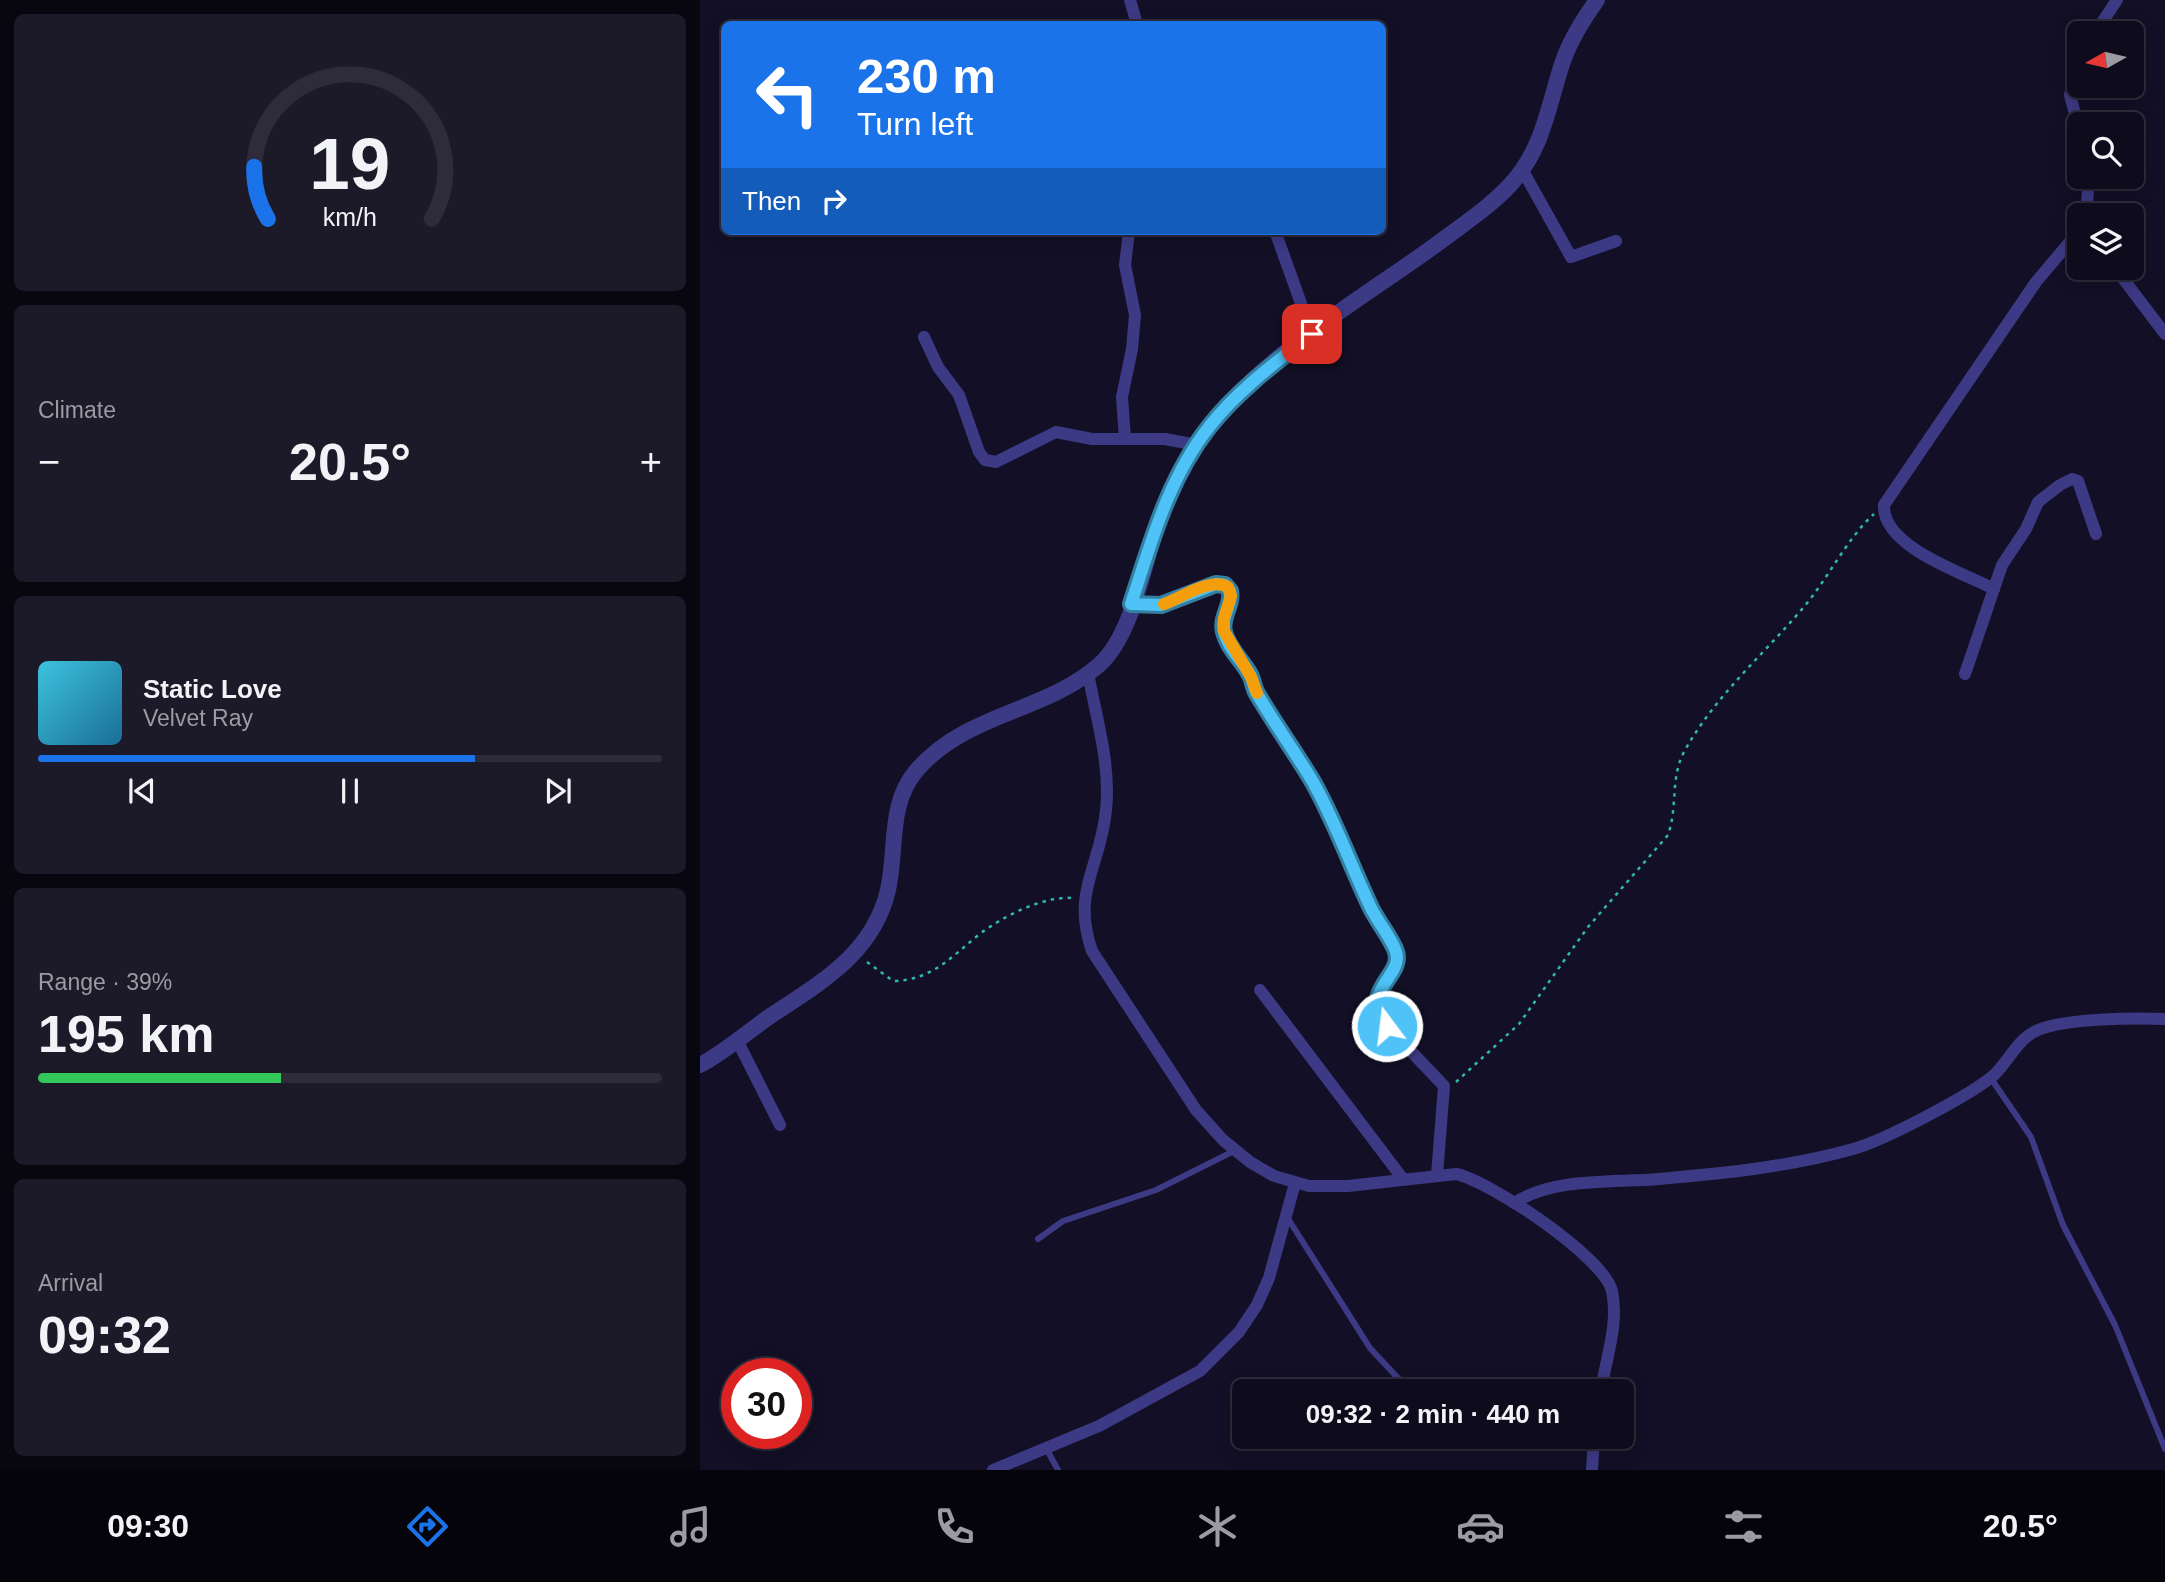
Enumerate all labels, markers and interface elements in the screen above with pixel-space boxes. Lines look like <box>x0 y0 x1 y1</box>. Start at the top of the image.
north arrow <box>2067 21 2144 98</box>
map controls <box>2067 21 2144 280</box>
icon: left <box>742 49 833 140</box>
text: 230 m <box>857 49 996 103</box>
text: Turn left <box>857 106 973 142</box>
button: search <box>2067 112 2144 189</box>
text: 19 <box>310 123 390 204</box>
icon: right <box>815 182 853 220</box>
text: Then <box>742 186 801 216</box>
text: km/h <box>323 202 377 230</box>
button: layers <box>2067 203 2144 280</box>
pin <box>1282 304 1342 364</box>
icon: arrive <box>1293 315 1331 353</box>
text: Climate <box>38 397 116 423</box>
text: 20.5° <box>289 433 411 491</box>
text: − <box>38 441 60 483</box>
text: + <box>640 441 662 483</box>
text: Static Love <box>143 674 282 704</box>
text: Velvet Ray <box>143 705 253 731</box>
icon: previous <box>123 772 161 810</box>
icon: pause <box>331 772 369 810</box>
icon: next <box>539 772 577 810</box>
text: Range · 39% <box>38 969 172 995</box>
position arrow <box>1350 989 1424 1063</box>
text: 195 km <box>38 1005 214 1063</box>
text: Arrival <box>38 1270 103 1296</box>
text: 09:32 <box>38 1306 171 1364</box>
speed limit sign: 30 <box>721 1358 812 1449</box>
text: 09:32 · 2 min · 440 m <box>1306 1399 1560 1429</box>
icon: directions <box>403 1502 452 1551</box>
icon: music <box>666 1502 715 1551</box>
icon: phone <box>930 1502 979 1551</box>
icon: climate <box>1193 1502 1242 1551</box>
icon: car <box>1456 1502 1505 1551</box>
icon: filters <box>1719 1502 1768 1551</box>
text: 09:30 <box>107 1508 189 1544</box>
text: 20.5° <box>1983 1508 2058 1544</box>

